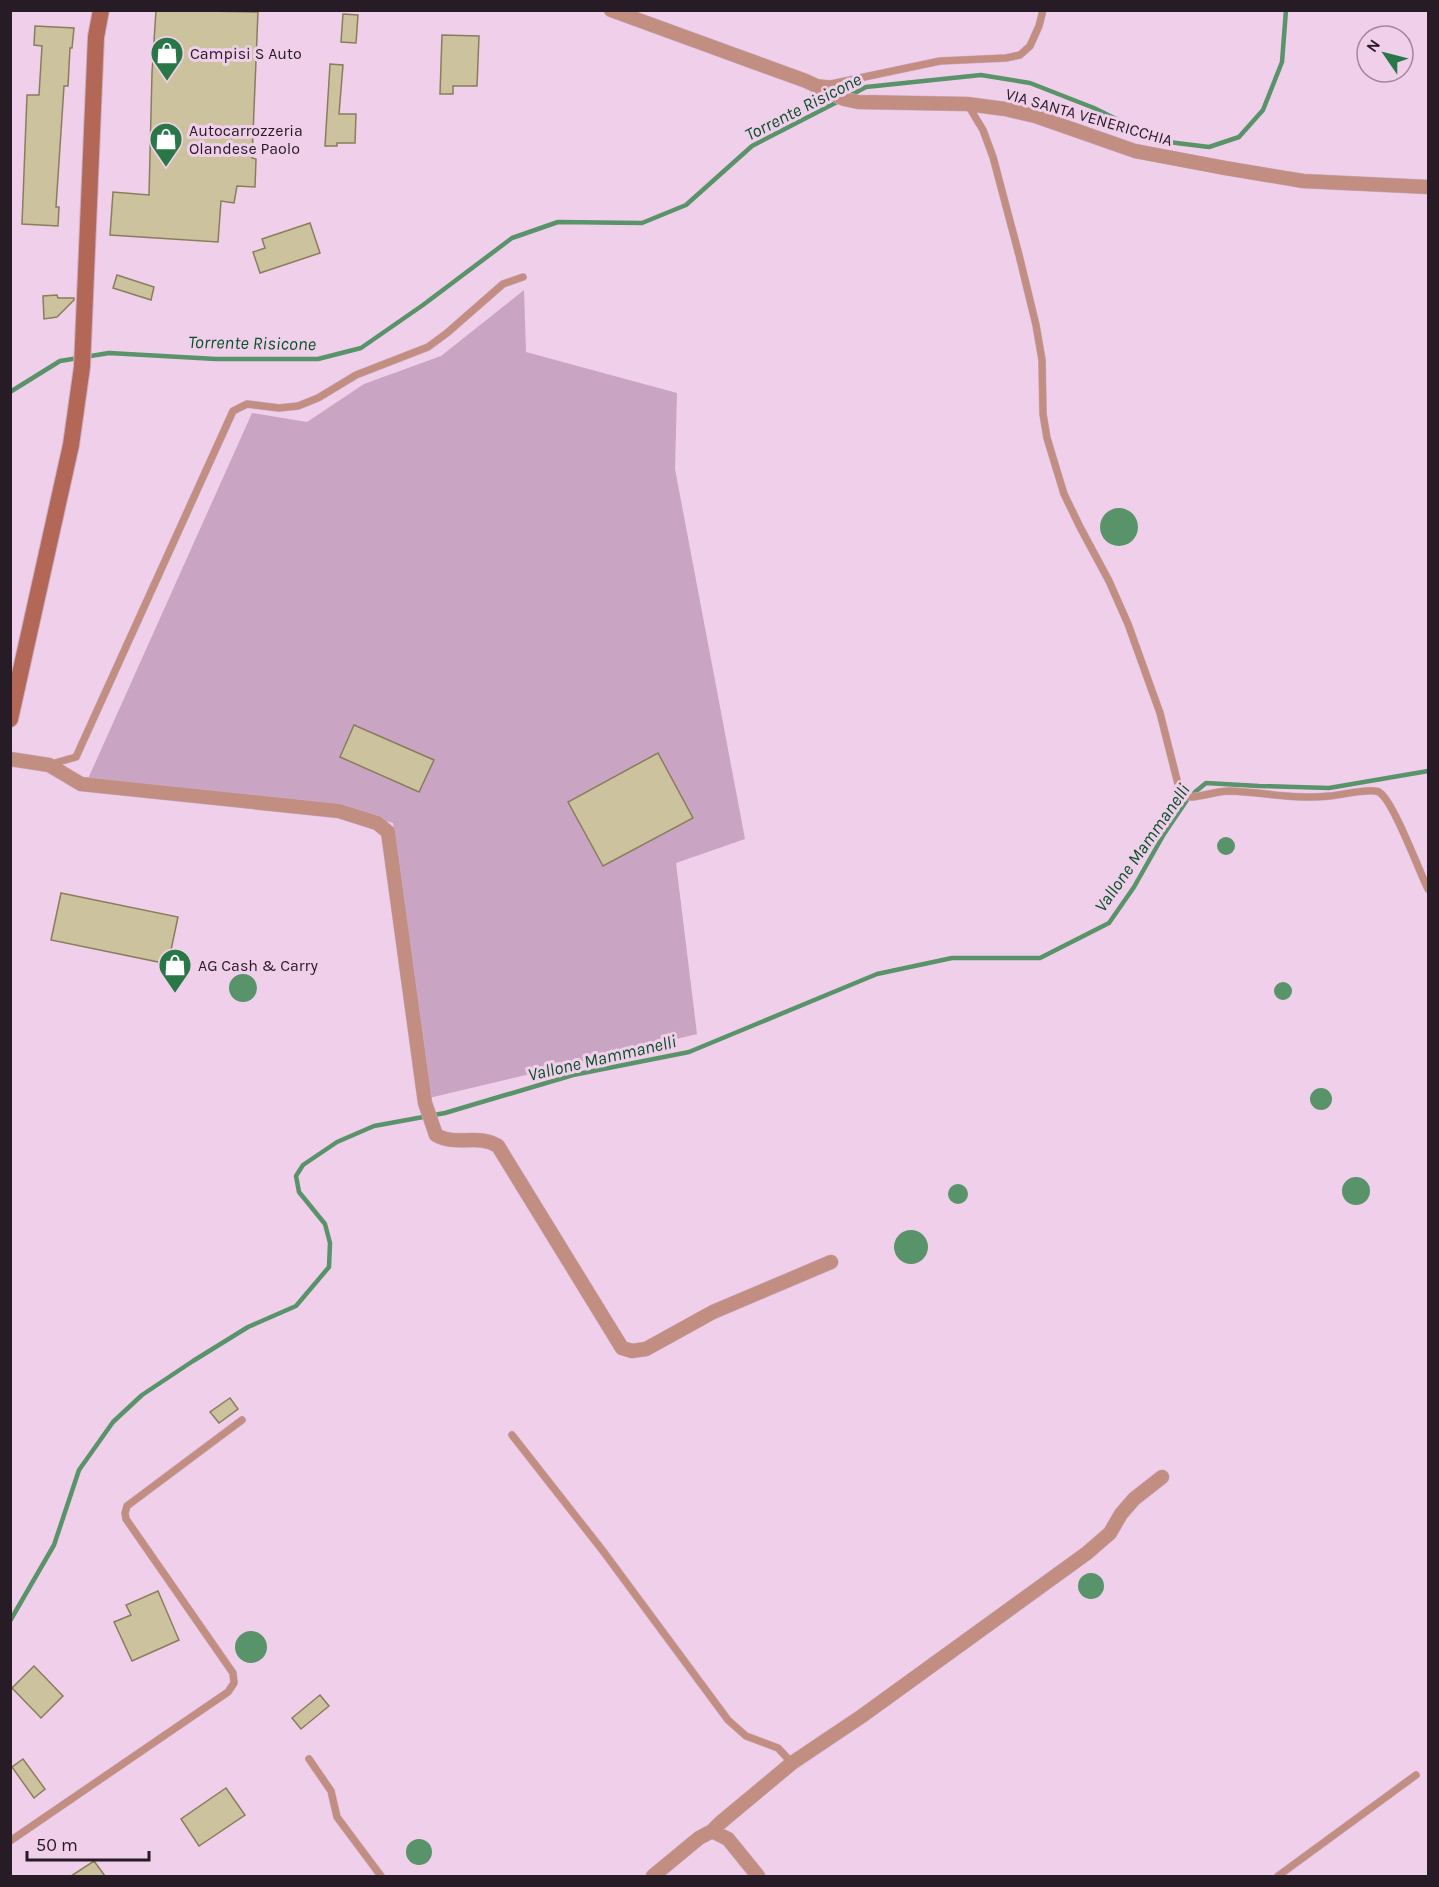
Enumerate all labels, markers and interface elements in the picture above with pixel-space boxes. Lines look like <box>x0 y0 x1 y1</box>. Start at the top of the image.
north arrow <box>1355 24 1415 84</box>
shop icon: Campisi S Auto <box>149 35 185 82</box>
text: N <box>1362 36 1384 56</box>
place label: Campisi S Auto <box>190 44 302 63</box>
water label: Torrente Risicone <box>741 68 865 146</box>
street label: VIA SANTA VENERICCHIA <box>1003 84 1175 150</box>
shop icon: Autocarrozzeria Olandese Paolo <box>148 121 184 168</box>
place label: Autocarrozzeria Olandese Paolo <box>189 121 303 158</box>
water label: Torrente Risicone <box>188 331 316 355</box>
water label: Vallone Mammanelli <box>1089 779 1195 916</box>
shop icon: AG Cash & Carry <box>157 947 193 994</box>
place label: AG Cash & Carry <box>198 956 318 975</box>
water label: Vallone Mammanelli <box>526 1030 679 1086</box>
scale bar <box>27 1824 148 1862</box>
text: 50 m <box>36 1834 78 1856</box>

